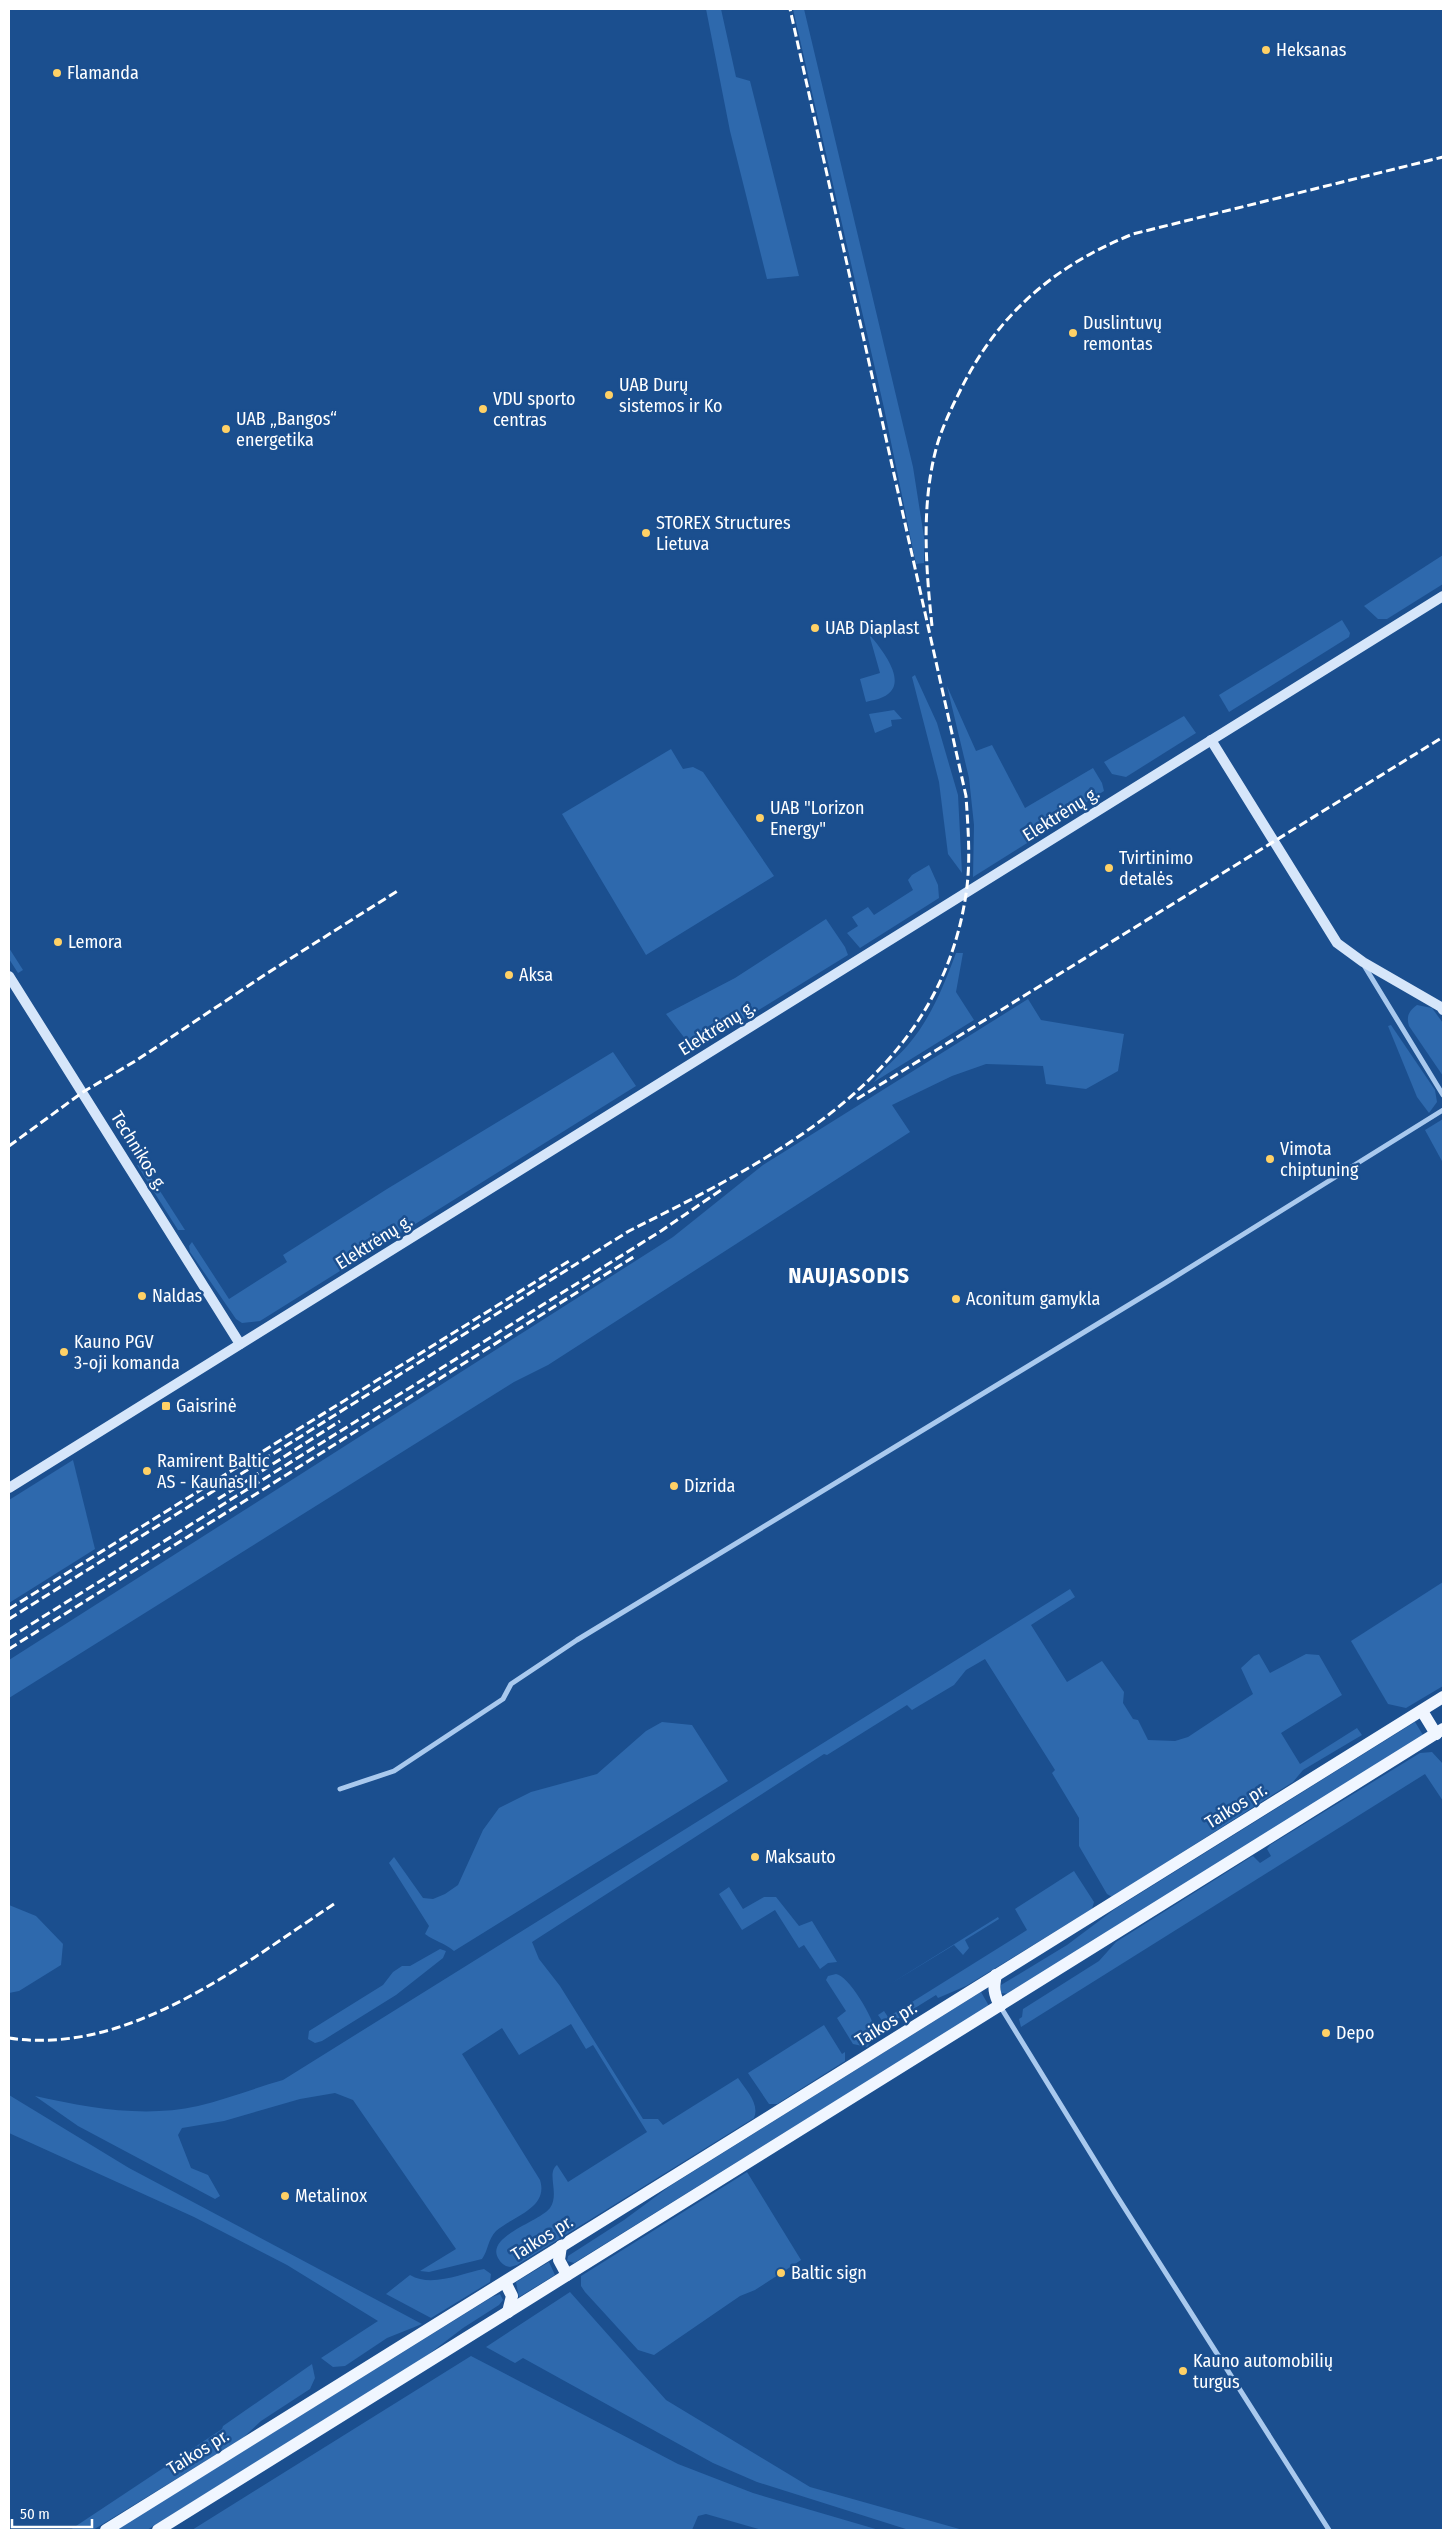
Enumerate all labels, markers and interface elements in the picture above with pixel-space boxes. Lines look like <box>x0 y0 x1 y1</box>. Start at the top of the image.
place label: Heksanas <box>1276 39 1347 61</box>
marker: Heksanas <box>1260 44 1272 56</box>
place label: Flamanda <box>67 62 139 84</box>
marker: Flamanda <box>51 67 63 79</box>
place label: Duslintuvų remontas <box>1083 312 1162 355</box>
marker: Duslintuvų remontas <box>1067 327 1079 339</box>
place label: UAB Durų sistemos ir Ko <box>619 374 722 417</box>
place label: VDU sporto centras <box>493 388 576 431</box>
marker: UAB Durų sistemos ir Ko <box>603 389 615 401</box>
marker: VDU sporto centras <box>477 403 489 415</box>
place label: UAB „Bangos“ energetika <box>236 408 337 451</box>
marker: UAB „Bangos“ energetika <box>220 423 232 435</box>
place label: STOREX Structures Lietuva <box>656 512 791 555</box>
marker: STOREX Structures Lietuva <box>640 527 652 539</box>
place label: UAB Diaplast <box>825 617 919 639</box>
marker: UAB Diaplast <box>809 622 821 634</box>
street label: Elektrėnų g. <box>1019 782 1104 846</box>
place label: UAB "Lorizon Energy" <box>770 797 865 840</box>
marker: UAB "Lorizon Energy" <box>754 812 766 824</box>
place label: Tvirtinimo detalės <box>1119 847 1193 890</box>
marker: Tvirtinimo detalės <box>1103 862 1115 874</box>
place label: Lemora <box>68 931 123 953</box>
marker: Lemora <box>52 936 64 948</box>
place label: Aksa <box>519 964 553 986</box>
marker: Aksa <box>503 969 515 981</box>
street label: Elektrėnų g. <box>675 996 760 1060</box>
street label: Technikos g. <box>106 1107 172 1195</box>
place label: Vimota chiptuning <box>1280 1138 1359 1181</box>
marker: Vimota chiptuning <box>1264 1153 1276 1165</box>
street label: Elektrėnų g. <box>332 1210 417 1274</box>
district label: NAUJASODIS <box>788 1262 910 1289</box>
place label: Naldas <box>152 1285 203 1307</box>
place label: Aconitum gamykla <box>966 1288 1100 1310</box>
marker: Naldas <box>136 1290 148 1302</box>
marker: Aconitum gamykla <box>950 1293 962 1305</box>
place label: Kauno PGV 3-oji komanda <box>74 1331 180 1374</box>
marker: Kauno PGV 3-oji komanda <box>58 1346 70 1358</box>
place label: Gaisrinė <box>176 1395 237 1417</box>
marker: Gaisrinė <box>160 1400 172 1412</box>
place label: Ramirent Baltic AS - Kaunas II <box>157 1450 270 1493</box>
marker: Ramirent Baltic AS - Kaunas II <box>141 1465 153 1477</box>
place label: Dizrida <box>684 1475 736 1497</box>
marker: Dizrida <box>668 1480 680 1492</box>
street label: Taikos pr. <box>1201 1778 1271 1834</box>
place label: Maksauto <box>765 1846 836 1868</box>
marker: Maksauto <box>749 1851 761 1863</box>
street label: Taikos pr. <box>851 1996 921 2052</box>
place label: Depo <box>1336 2022 1374 2044</box>
marker: Depo <box>1320 2027 1332 2039</box>
place label: Metalinox <box>295 2185 367 2207</box>
marker: Metalinox <box>279 2190 291 2202</box>
street label: Taikos pr. <box>507 2210 577 2266</box>
place label: Baltic sign <box>791 2262 867 2284</box>
marker: Baltic sign <box>775 2267 787 2279</box>
place label: Kauno automobilių turgus <box>1193 2350 1333 2393</box>
marker: Kauno automobilių turgus <box>1177 2365 1189 2377</box>
street label: Taikos pr. <box>163 2424 233 2480</box>
scale bar <box>12 2496 92 2528</box>
text: 50 m <box>20 2505 50 2523</box>

